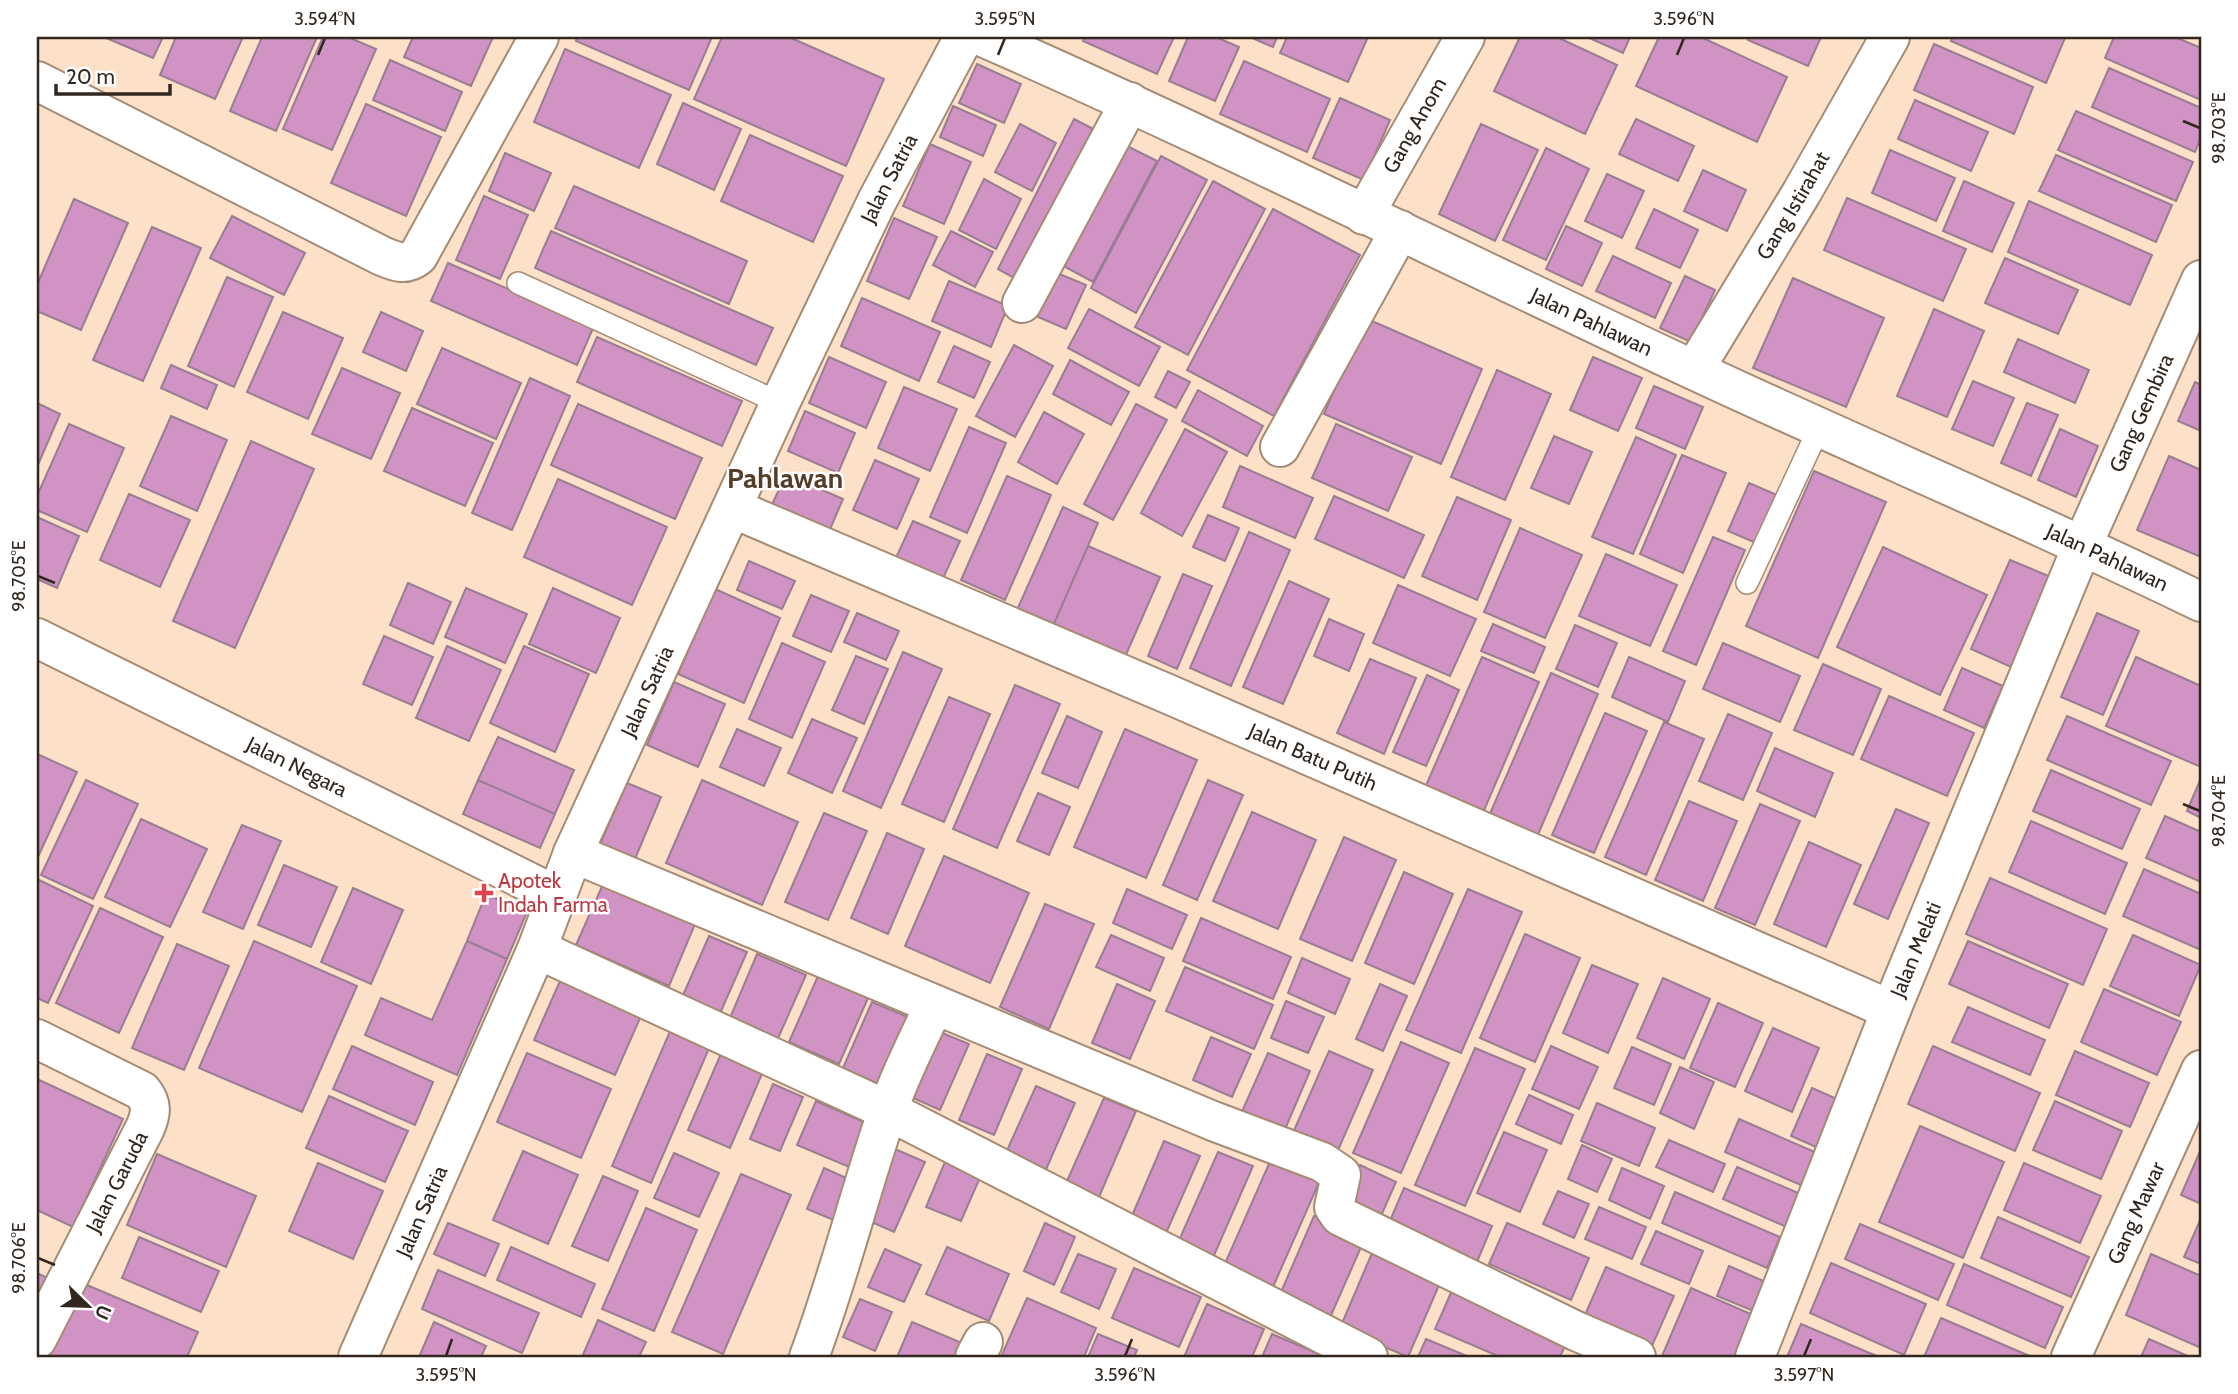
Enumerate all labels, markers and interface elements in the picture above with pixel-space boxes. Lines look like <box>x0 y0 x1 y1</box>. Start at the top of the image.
text: 3.594°N <box>294 8 356 30</box>
text: 3.595°N <box>974 8 1036 30</box>
text: 3.596°N <box>1653 8 1715 30</box>
scale bar <box>56 52 170 96</box>
text: 20 m <box>66 64 115 89</box>
street label: Gang Anom <box>1377 73 1451 177</box>
text: 98.703°E <box>2208 92 2230 164</box>
street label: Jalan Satria <box>855 129 922 228</box>
street label: Gang Istirahat <box>1751 147 1834 264</box>
street label: Jalan Pahlawan <box>1526 282 1657 361</box>
street label: Gang Gembira <box>2104 350 2178 476</box>
district label: Pahlawan <box>727 461 843 495</box>
street label: Jalan Pahlawan <box>2042 518 2173 596</box>
text: 98.705°E <box>8 540 30 612</box>
street label: Jalan Satria <box>615 642 679 741</box>
street label: Jalan Batu Putih <box>1244 717 1381 796</box>
street label: Jalan Negara <box>242 731 351 802</box>
text: 98.704°E <box>2208 775 2230 847</box>
place label: Apotek Indah Farma <box>498 868 608 917</box>
marker: Apotek Indah Farma <box>476 885 492 901</box>
street label: Jalan Melati <box>1884 898 1946 1002</box>
street label: Jalan Garuda <box>80 1127 153 1237</box>
street label: Gang Mawar <box>2102 1157 2170 1268</box>
street label: Jalan Satria <box>390 1162 452 1262</box>
text: 98.706°E <box>8 1222 30 1294</box>
north arrow <box>52 1272 122 1342</box>
text: U <box>90 1302 116 1323</box>
text: 3.595°N <box>415 1364 477 1386</box>
text: 3.596°N <box>1094 1364 1156 1386</box>
text: 3.597°N <box>1774 1364 1834 1386</box>

